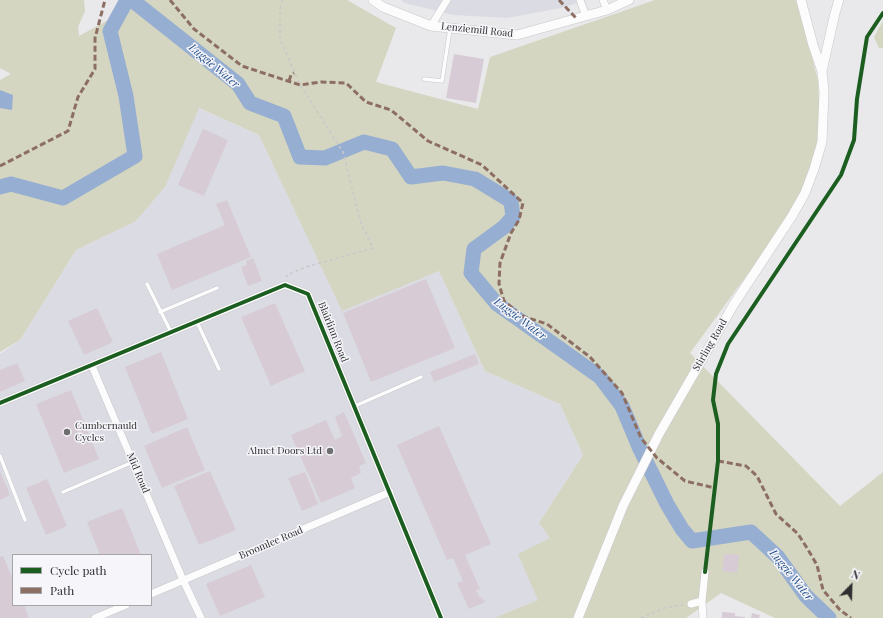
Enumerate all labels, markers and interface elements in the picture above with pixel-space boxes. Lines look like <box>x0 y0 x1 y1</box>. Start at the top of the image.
street label: Lenziemill Road <box>440 20 514 40</box>
water label: Luggie Water <box>186 41 242 91</box>
water label: Luggie Water <box>491 295 549 343</box>
street label: Blairlinn Road <box>315 300 351 364</box>
street label: Stirling Road <box>690 317 730 373</box>
place label: Cumbernauld Cycles <box>75 420 137 444</box>
marker: Cumbernauld Cycles <box>62 427 72 437</box>
place label: Almet Doors Ltd <box>248 445 322 457</box>
marker: Almet Doors Ltd <box>325 446 335 456</box>
street label: Mid Road <box>124 451 152 495</box>
street label: Broomlee Road <box>237 524 305 562</box>
water label: Luggie Water <box>766 547 816 603</box>
legend <box>12 554 152 606</box>
text: Cycle path <box>50 562 107 578</box>
north arrow <box>831 566 871 606</box>
text: N <box>849 566 862 583</box>
text: Path <box>50 582 74 598</box>

